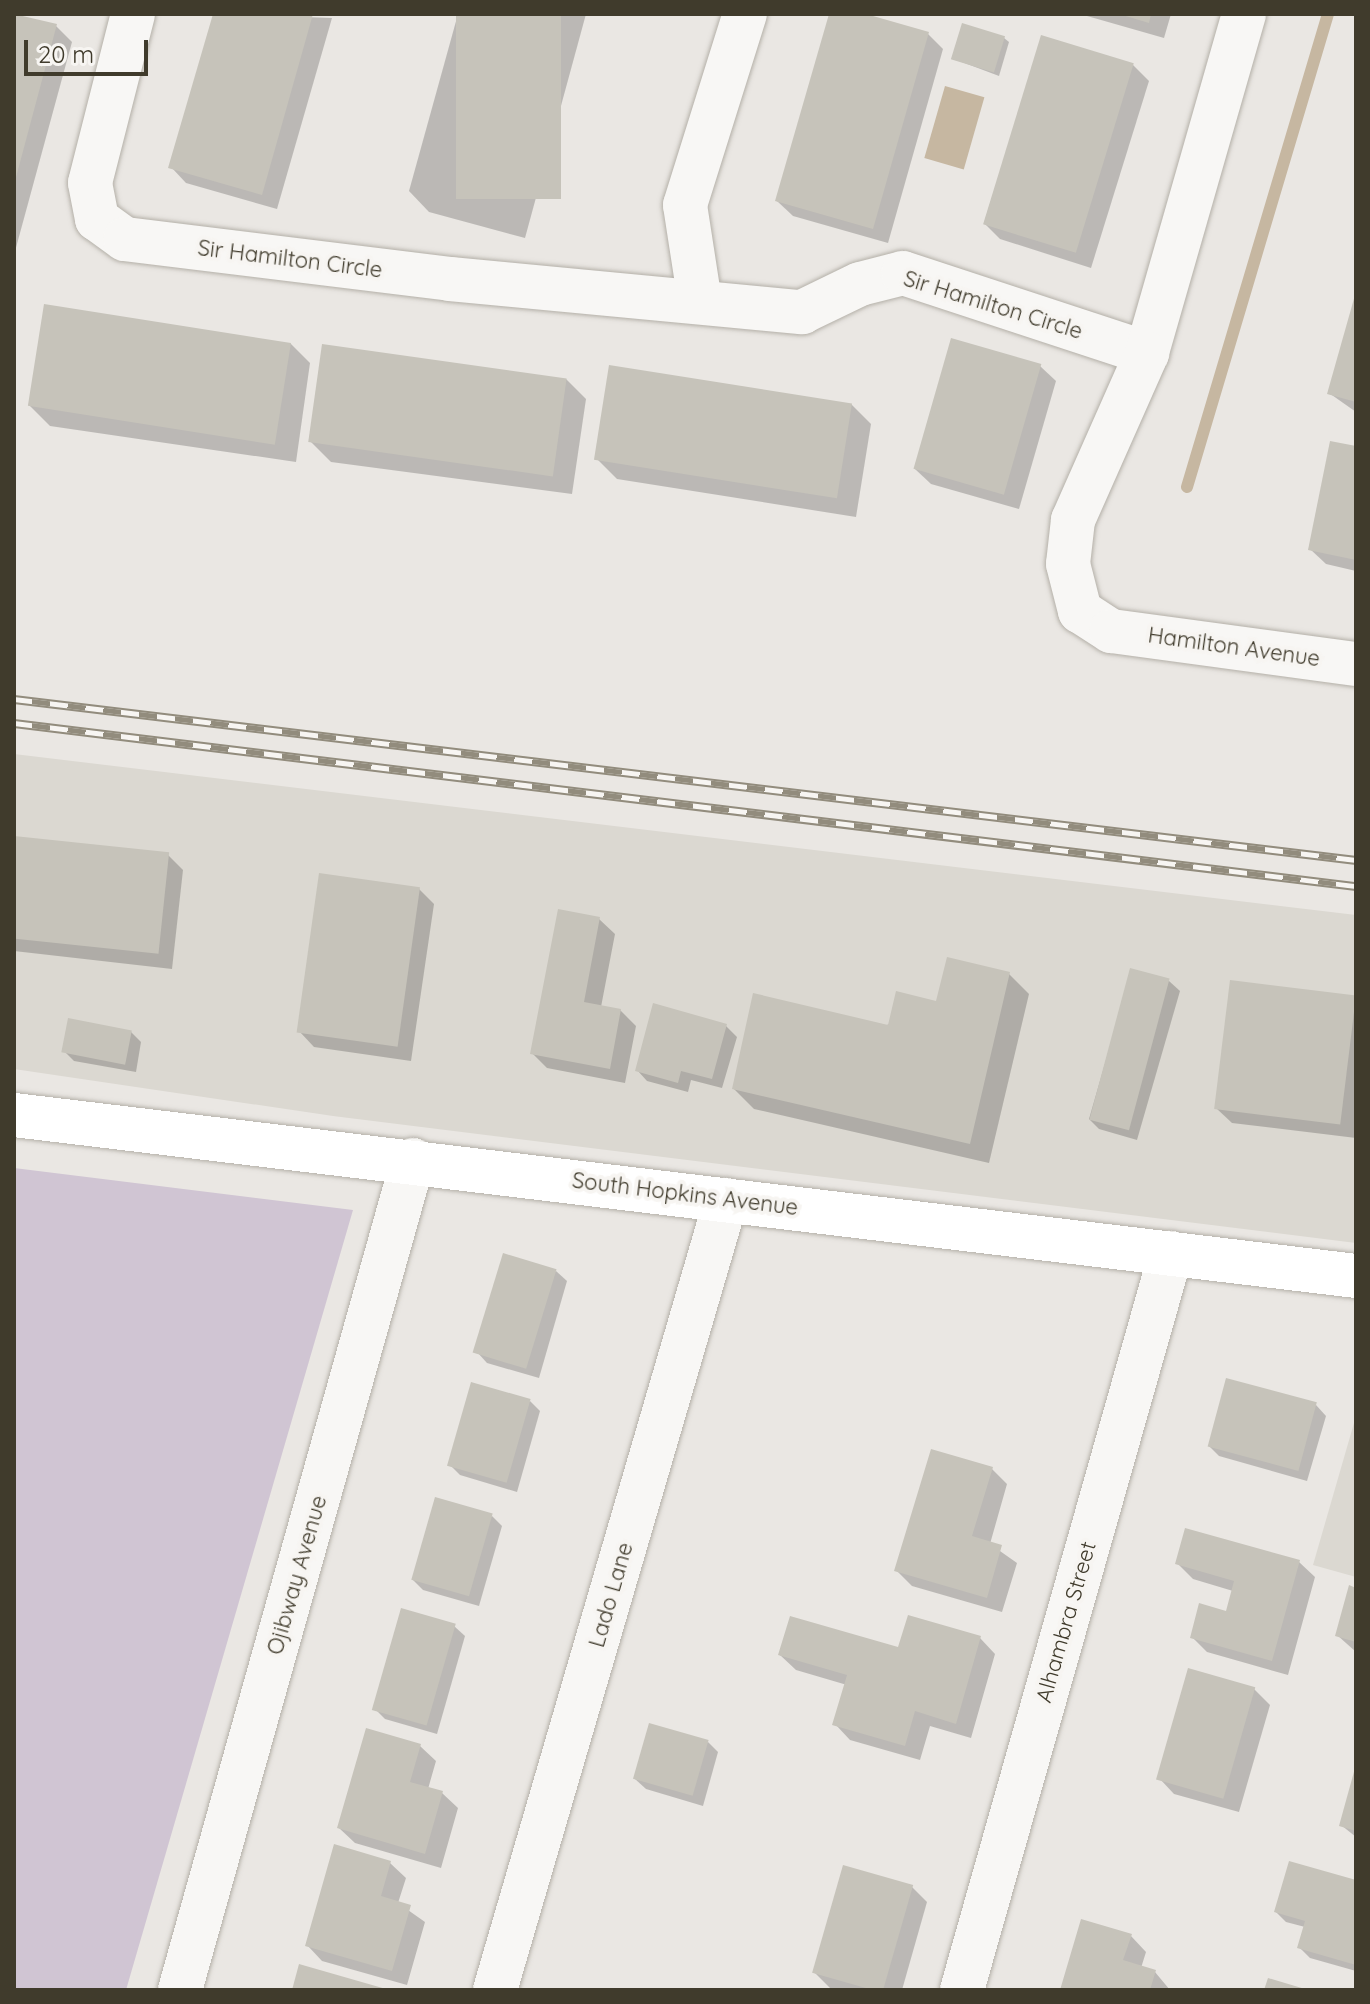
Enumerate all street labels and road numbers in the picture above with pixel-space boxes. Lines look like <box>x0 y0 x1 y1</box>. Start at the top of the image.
street label: Sir Hamilton Circle <box>196 235 384 283</box>
street label: Sir Hamilton Circle <box>900 265 1086 345</box>
street label: Hamilton Avenue <box>1146 622 1322 672</box>
street label: South Hopkins Avenue <box>571 1167 799 1221</box>
street label: Ojibway Avenue <box>262 1492 332 1658</box>
street label: Alhambra Street <box>1030 1538 1102 1706</box>
street label: Lado Lane <box>583 1540 639 1650</box>

